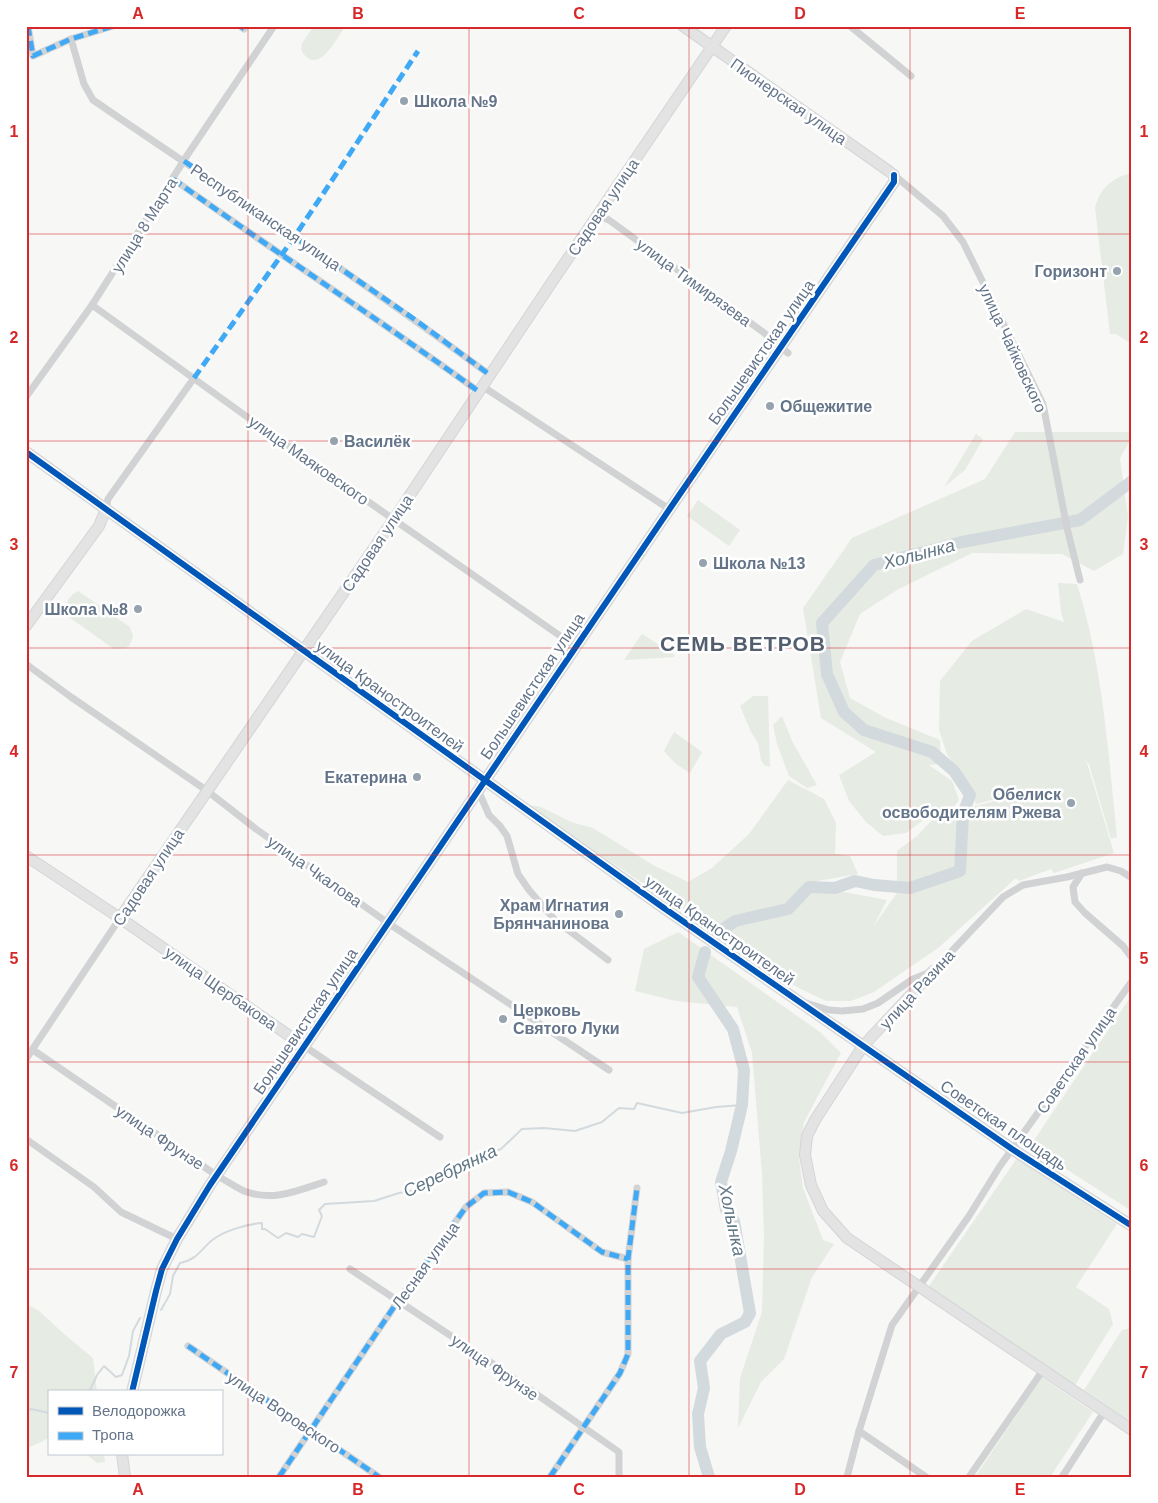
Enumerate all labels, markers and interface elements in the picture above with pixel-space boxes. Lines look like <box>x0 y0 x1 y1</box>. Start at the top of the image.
text: A <box>132 5 144 22</box>
text: B <box>352 5 364 22</box>
text: C <box>573 5 585 22</box>
text: D <box>794 5 806 22</box>
text: E <box>1015 5 1026 22</box>
street label: Пионерская улица <box>728 55 850 148</box>
place label: Школа №9 <box>414 93 498 110</box>
marker: Школа №9 <box>398 95 410 107</box>
text: 1 <box>10 123 19 140</box>
text: 1 <box>1140 123 1149 140</box>
street label: Садовая улица <box>565 156 642 259</box>
street label: Республиканская улица <box>188 161 344 274</box>
street label: улица 8 Марта <box>108 175 181 276</box>
street label: улица Тимирязева <box>633 235 754 330</box>
place label: Горизонт <box>1035 263 1107 280</box>
marker: Горизонт <box>1111 265 1123 277</box>
street label: Большевистская улица <box>705 277 818 428</box>
street label: улица Чайковского <box>975 281 1050 415</box>
text: 2 <box>10 329 19 346</box>
text: 2 <box>1140 329 1149 346</box>
place label: Общежитие <box>780 398 872 415</box>
marker: Общежитие <box>764 400 776 412</box>
street label: улица Маяковского <box>246 413 372 508</box>
place label: Василёк <box>344 433 411 450</box>
marker: Василёк <box>328 435 340 447</box>
street label: Садовая улица <box>339 492 416 595</box>
water label: Холынка <box>880 535 957 573</box>
text: 3 <box>10 536 19 553</box>
text: 3 <box>1140 536 1149 553</box>
place label: Школа №13 <box>713 555 805 572</box>
marker: Школа №13 <box>697 557 709 569</box>
place label: Школа №8 <box>45 601 128 618</box>
marker: Школа №8 <box>132 603 144 615</box>
street label: Большевистская улица <box>477 610 588 762</box>
district label: СЕМЬ ВЕТРОВ <box>660 632 826 655</box>
street label: улица Краностроителей <box>313 637 467 756</box>
text: 4 <box>10 743 19 760</box>
text: 4 <box>1140 743 1149 760</box>
place label: Екатерина <box>325 769 407 786</box>
marker: Екатерина <box>411 771 423 783</box>
place label: Обелиск освободителям Ржева <box>882 786 1062 821</box>
marker: Обелиск освободителям Ржева <box>1065 797 1077 809</box>
street label: Садовая улица <box>110 826 187 929</box>
street label: улица Чкалова <box>264 833 365 910</box>
street label: улица Краностроителей <box>642 872 798 988</box>
place label: Храм Игнатия Брянчанинова <box>493 897 609 932</box>
marker: Храм Игнатия Брянчанинова <box>613 908 625 920</box>
street label: улица Щербакова <box>162 944 280 1033</box>
street label: Большевистская улица <box>250 945 361 1097</box>
street label: улица Разина <box>877 946 958 1032</box>
text: 5 <box>10 950 19 967</box>
text: 5 <box>1140 950 1149 967</box>
place label: Церковь Святого Луки <box>513 1002 620 1037</box>
street label: Советская улица <box>1033 1004 1119 1117</box>
marker: Церковь Святого Луки <box>497 1013 509 1025</box>
street label: Советская площадь <box>937 1077 1070 1174</box>
street label: улица Фрунзе <box>113 1102 207 1173</box>
water label: Серебрянка <box>400 1141 500 1201</box>
text: 6 <box>10 1157 19 1174</box>
text: 6 <box>1140 1157 1149 1174</box>
water label: Холынка <box>714 1181 749 1258</box>
street label: Лесная улица <box>388 1219 462 1312</box>
street label: улица Фрунзе <box>448 1331 542 1404</box>
text: 7 <box>10 1364 19 1381</box>
text: 7 <box>1140 1364 1149 1381</box>
street label: улица Воровского <box>224 1368 344 1457</box>
legend <box>48 1390 222 1456</box>
text: Велодорожка <box>92 1402 186 1419</box>
text: Тропа <box>92 1426 134 1443</box>
text: A <box>132 1481 144 1498</box>
text: B <box>352 1481 364 1498</box>
text: C <box>573 1481 585 1498</box>
text: D <box>794 1481 806 1498</box>
text: E <box>1015 1481 1026 1498</box>

